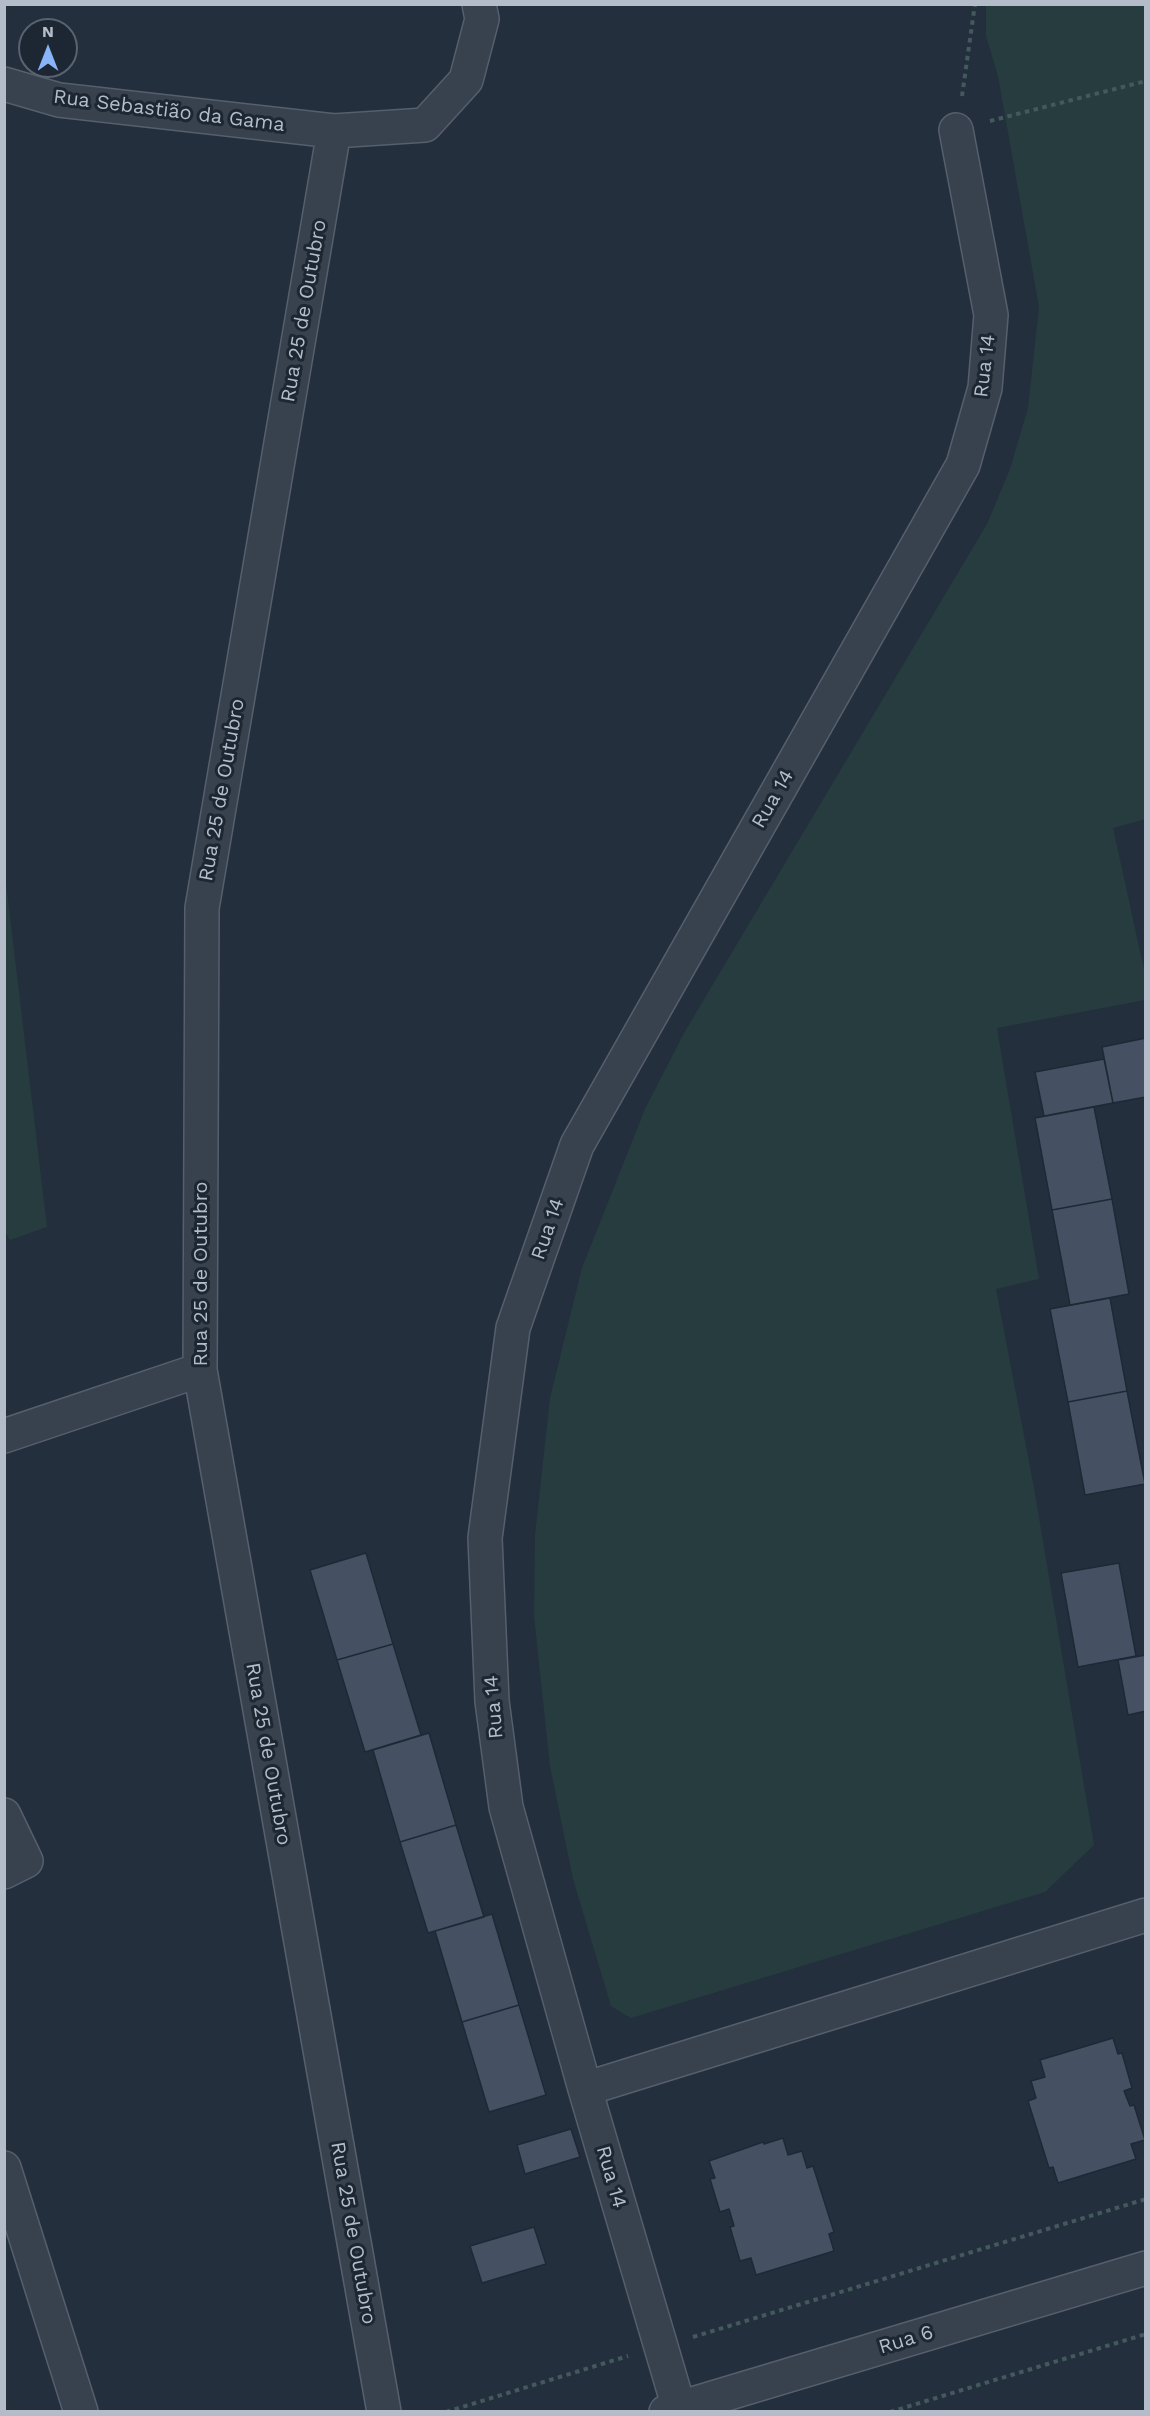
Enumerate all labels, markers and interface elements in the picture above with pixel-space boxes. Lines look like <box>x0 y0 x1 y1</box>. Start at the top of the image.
north arrow <box>18 18 78 78</box>
text: N <box>42 22 54 41</box>
street label: Rua Sebastião da Gama <box>52 85 286 137</box>
street label: Rua 25 de Outubro <box>276 218 332 404</box>
street label: Rua 14 <box>969 333 1001 399</box>
street label: Rua 25 de Outubro <box>194 697 250 883</box>
street label: Rua 14 <box>747 765 799 833</box>
street label: Rua 25 de Outubro <box>189 1182 213 1366</box>
street label: Rua 14 <box>526 1195 570 1263</box>
street label: Rua 25 de Outubro <box>240 1661 296 1847</box>
street label: Rua 14 <box>479 1674 509 1740</box>
street label: Rua 25 de Outubro <box>325 2140 381 2326</box>
street label: Rua 14 <box>591 2143 631 2211</box>
street label: Rua 6 <box>876 2320 936 2360</box>

